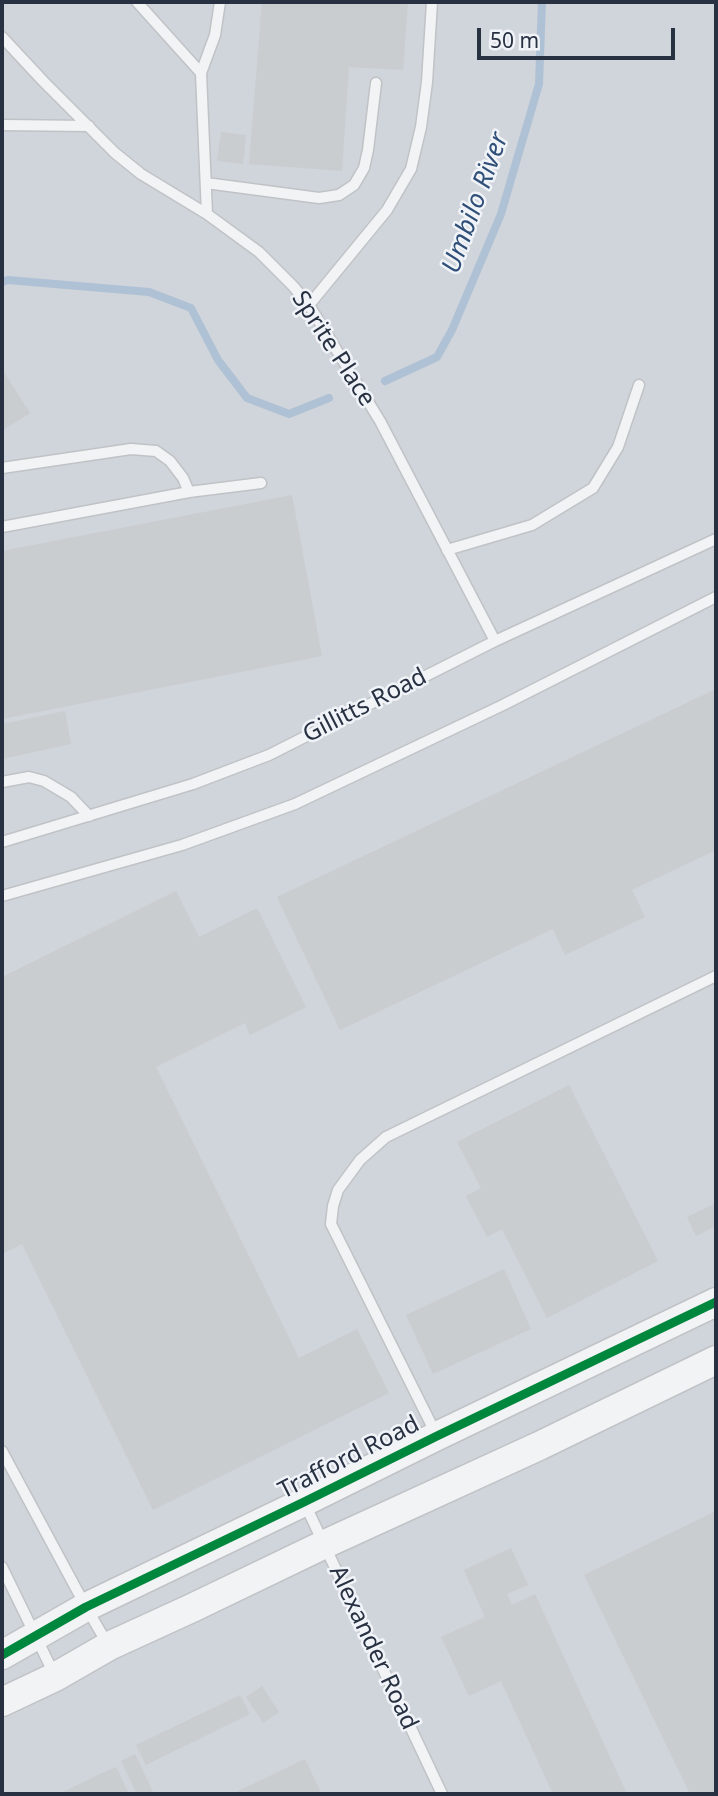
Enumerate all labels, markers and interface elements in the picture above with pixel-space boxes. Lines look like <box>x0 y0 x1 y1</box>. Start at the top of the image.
scale bar <box>480 14 678 58</box>
text: 50 m <box>490 26 539 54</box>
water label: Umbilo River <box>436 128 516 278</box>
street label: Sprite Place <box>285 286 381 412</box>
street label: Gillitts Road <box>298 663 432 749</box>
street label: Trafford Road <box>274 1410 424 1506</box>
street label: Alexander Road <box>322 1561 424 1735</box>

